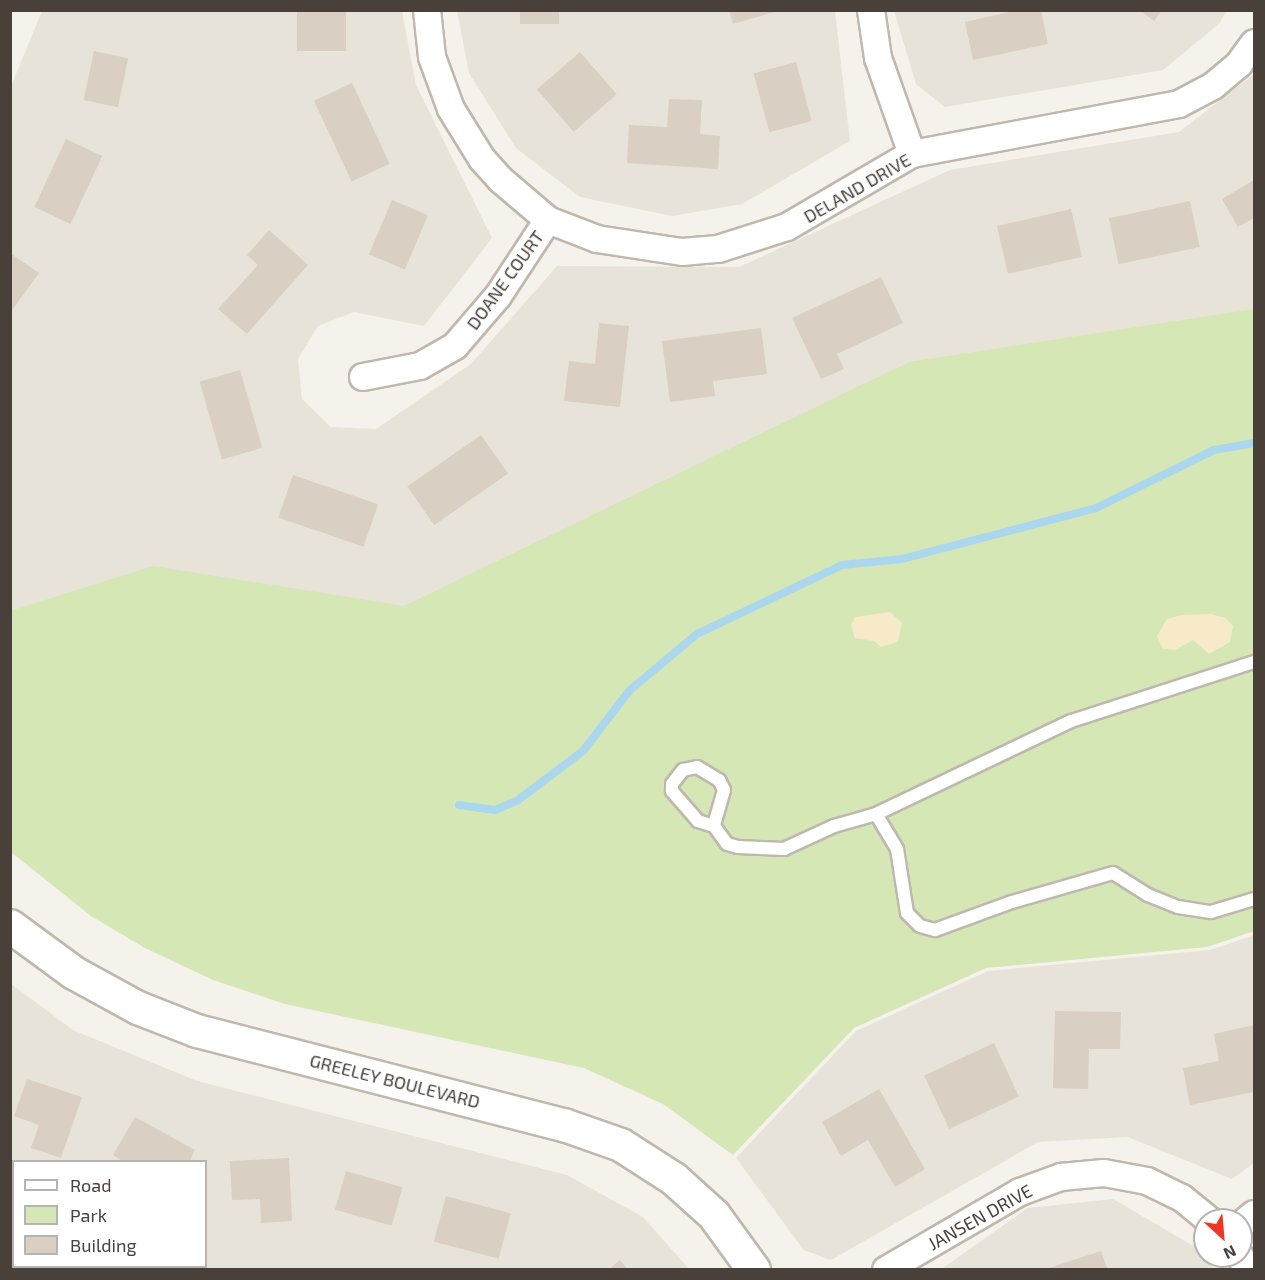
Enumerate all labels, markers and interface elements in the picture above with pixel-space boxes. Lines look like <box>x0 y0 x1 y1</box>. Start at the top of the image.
street label: DELAND DRIVE <box>800 149 914 227</box>
street label: DOANE COURT <box>462 226 548 334</box>
street label: GREELEY BOULEVARD <box>307 1049 483 1113</box>
legend <box>12 1160 207 1268</box>
text: Road <box>70 1174 111 1196</box>
street label: JANSEN DRIVE <box>924 1180 1036 1254</box>
text: Park <box>70 1204 107 1226</box>
north arrow <box>1193 1208 1253 1268</box>
text: Building <box>70 1234 137 1256</box>
text: N <box>1221 1242 1240 1264</box>

